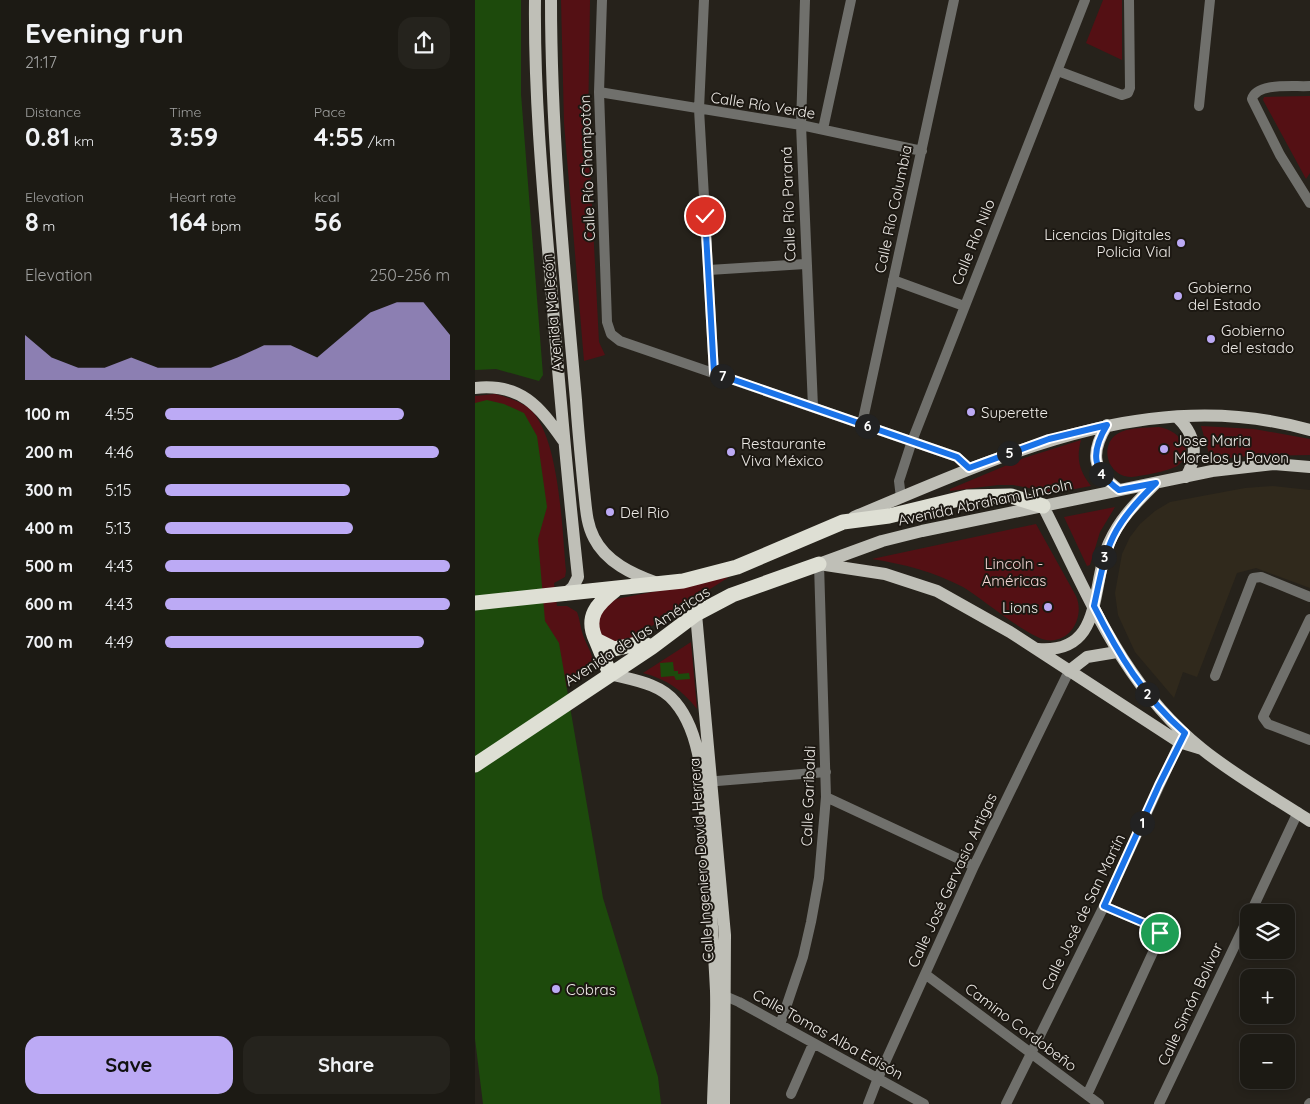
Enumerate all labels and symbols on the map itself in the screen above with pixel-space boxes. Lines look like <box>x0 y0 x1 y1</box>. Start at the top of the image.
street label: Calle Río Verde <box>709 87 817 123</box>
street label: Calle Río Champotón <box>575 94 599 242</box>
street label: Calle Río Columbia <box>870 143 916 275</box>
street label: Calle Río Paraná <box>776 146 800 262</box>
pin <box>684 195 726 237</box>
street label: Calle Río Nilo <box>947 196 999 288</box>
place label: Licencias Digitales Policia Vial <box>1044 225 1171 261</box>
marker: Licencias Digitales Policia Vial <box>1175 237 1187 249</box>
street label: Avenida Malecón <box>537 253 567 373</box>
place label: Gobierno del Estado <box>1188 278 1261 314</box>
marker: Gobierno del Estado <box>1172 290 1184 302</box>
place label: Gobierno del estado <box>1221 321 1294 357</box>
marker: Gobierno del estado <box>1205 333 1217 345</box>
pin: 7 <box>709 364 735 388</box>
place label: Superette <box>981 403 1048 422</box>
marker: Superette <box>965 406 977 418</box>
pin: 6 <box>855 414 879 438</box>
place label: Jose Maria Morelos y Pavon <box>1174 431 1289 467</box>
place label: Restaurante Viva México <box>741 434 826 470</box>
pin: 5 <box>997 440 1021 466</box>
marker: Jose Maria Morelos y Pavon <box>1158 443 1170 455</box>
marker: Restaurante Viva México <box>725 446 737 458</box>
pin: 4 <box>1089 462 1113 486</box>
street label: Avenida Abraham Lincoln <box>896 474 1074 530</box>
place label: Del Rio <box>620 503 669 522</box>
marker: Del Rio <box>604 506 616 518</box>
pin: 3 <box>1091 544 1117 570</box>
park label: Lincoln - Américas <box>982 554 1046 590</box>
street label: Avenida de las Américas <box>561 582 713 690</box>
place label: Lions <box>1002 598 1038 617</box>
marker: Lions <box>1042 601 1054 613</box>
pin: 2 <box>1135 682 1159 706</box>
street label: Calle Garibaldi <box>797 745 819 847</box>
street label: Calle Ingeniero David Herrera <box>684 757 718 963</box>
street label: Calle José Gervasio Artigas <box>903 790 1001 970</box>
pin: 1 <box>1129 810 1155 836</box>
street label: Calle José de San Martín <box>1037 831 1129 993</box>
pin <box>1139 912 1181 954</box>
street label: Calle Simón Bolívar <box>1153 939 1227 1069</box>
street label: Camino Cordobeño <box>961 979 1081 1075</box>
place label: Cobras <box>566 980 616 999</box>
marker: Cobras <box>550 983 562 995</box>
street label: Calle Tomas Alba Edisón <box>749 985 907 1083</box>

